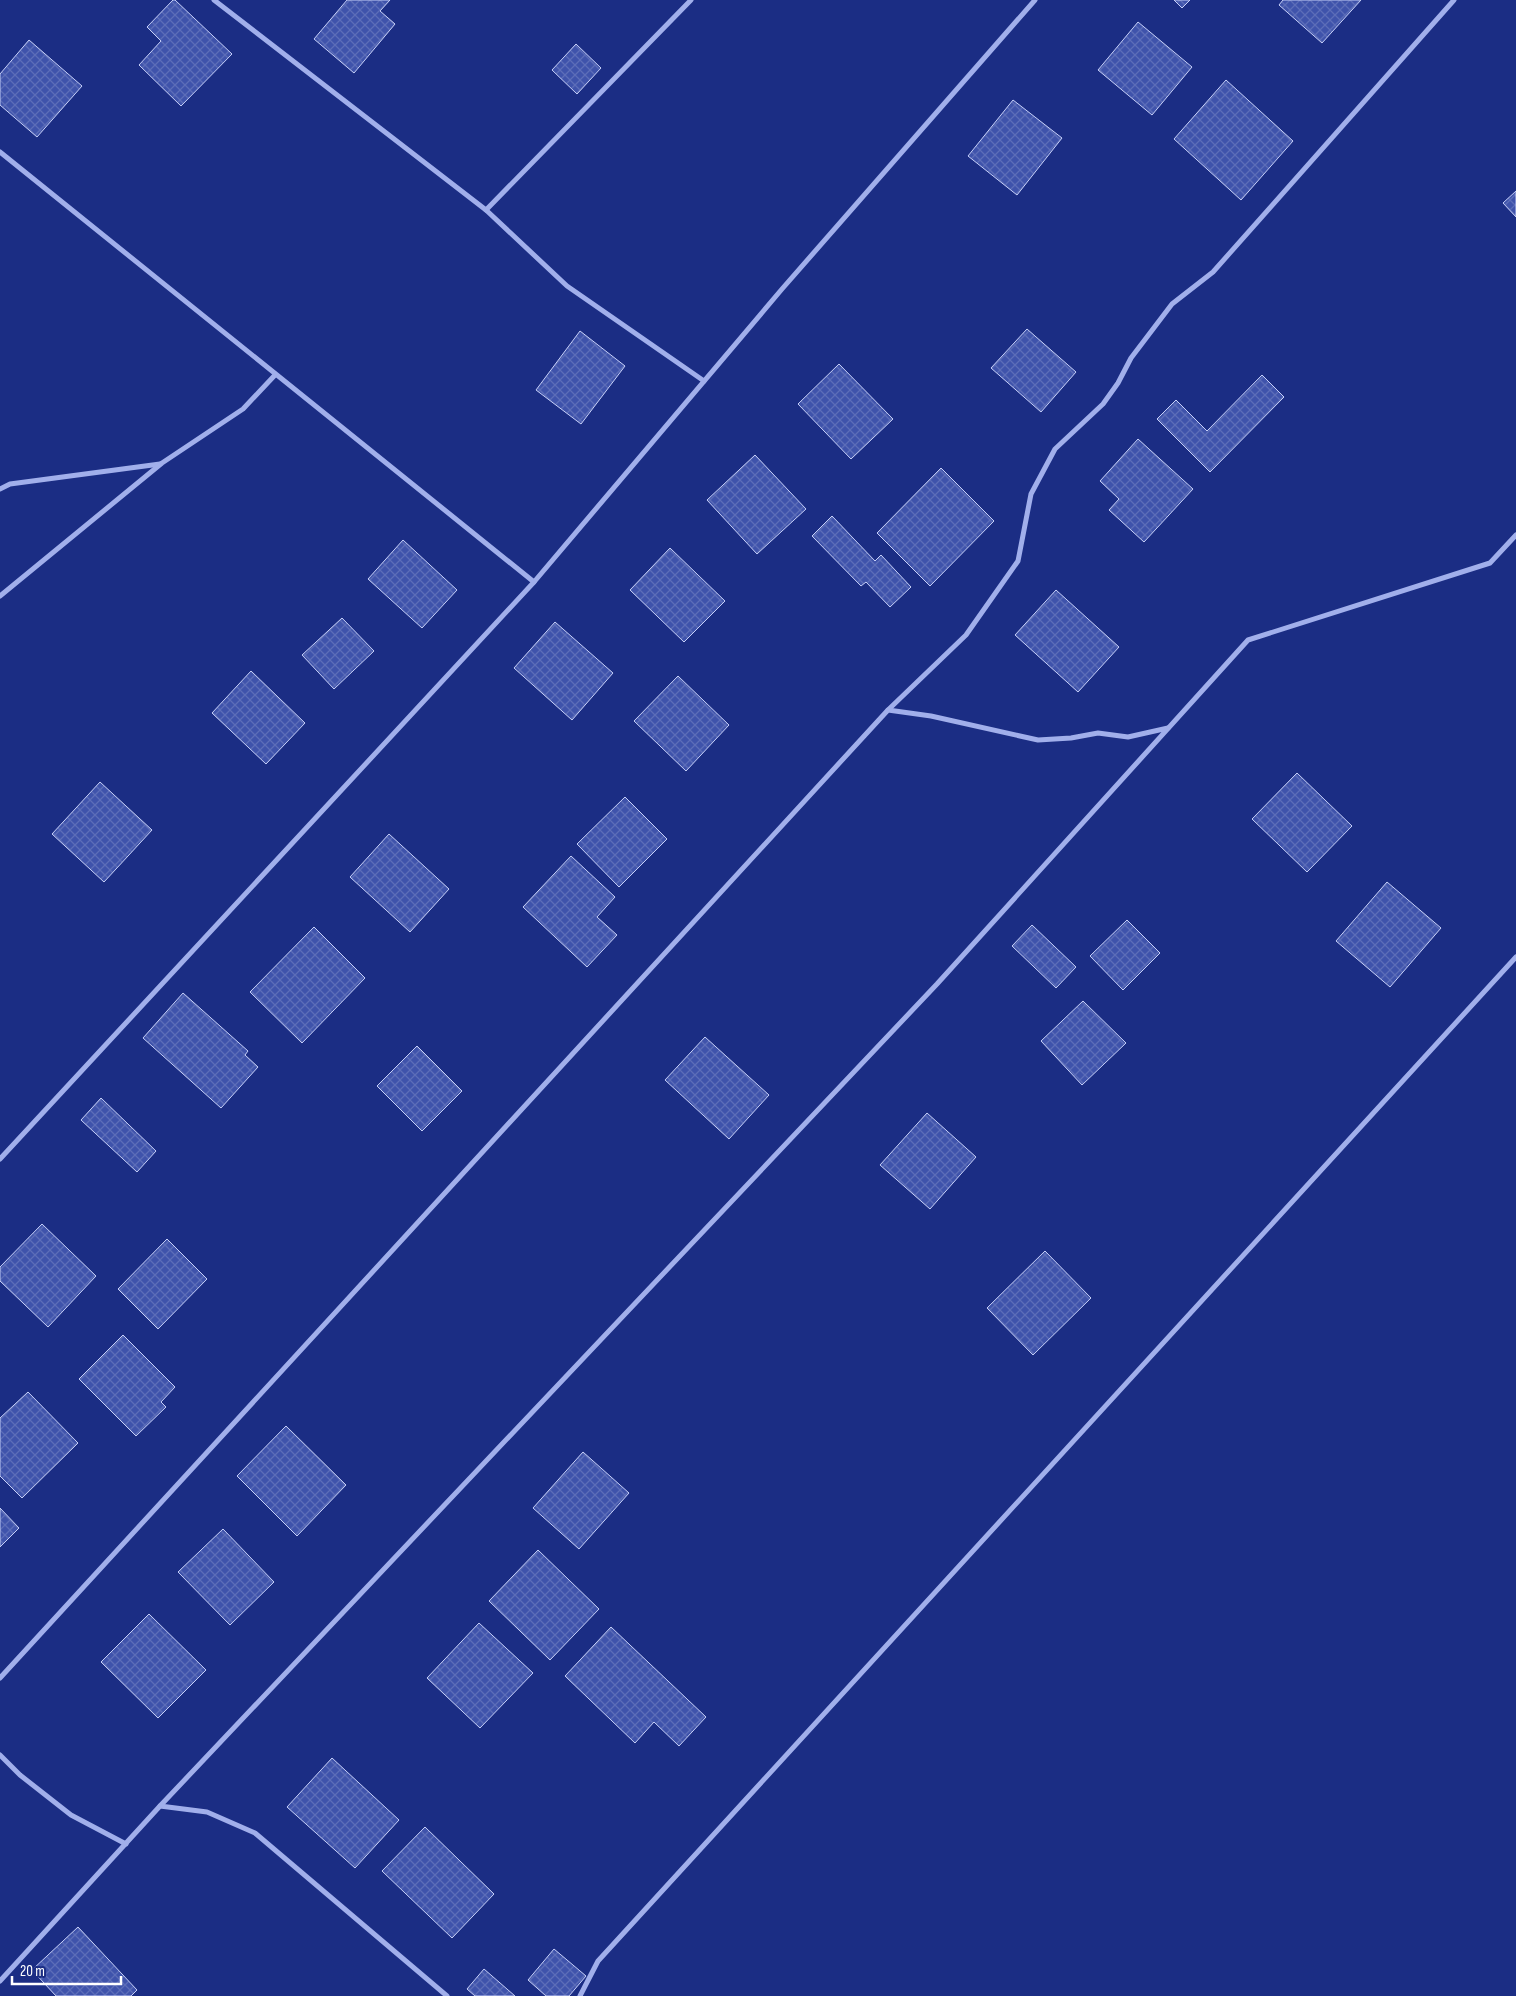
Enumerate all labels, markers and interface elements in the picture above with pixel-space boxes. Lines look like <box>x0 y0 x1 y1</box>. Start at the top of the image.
scale bar <box>12 1954 121 1986</box>
text: 20 m <box>20 1962 45 1981</box>

